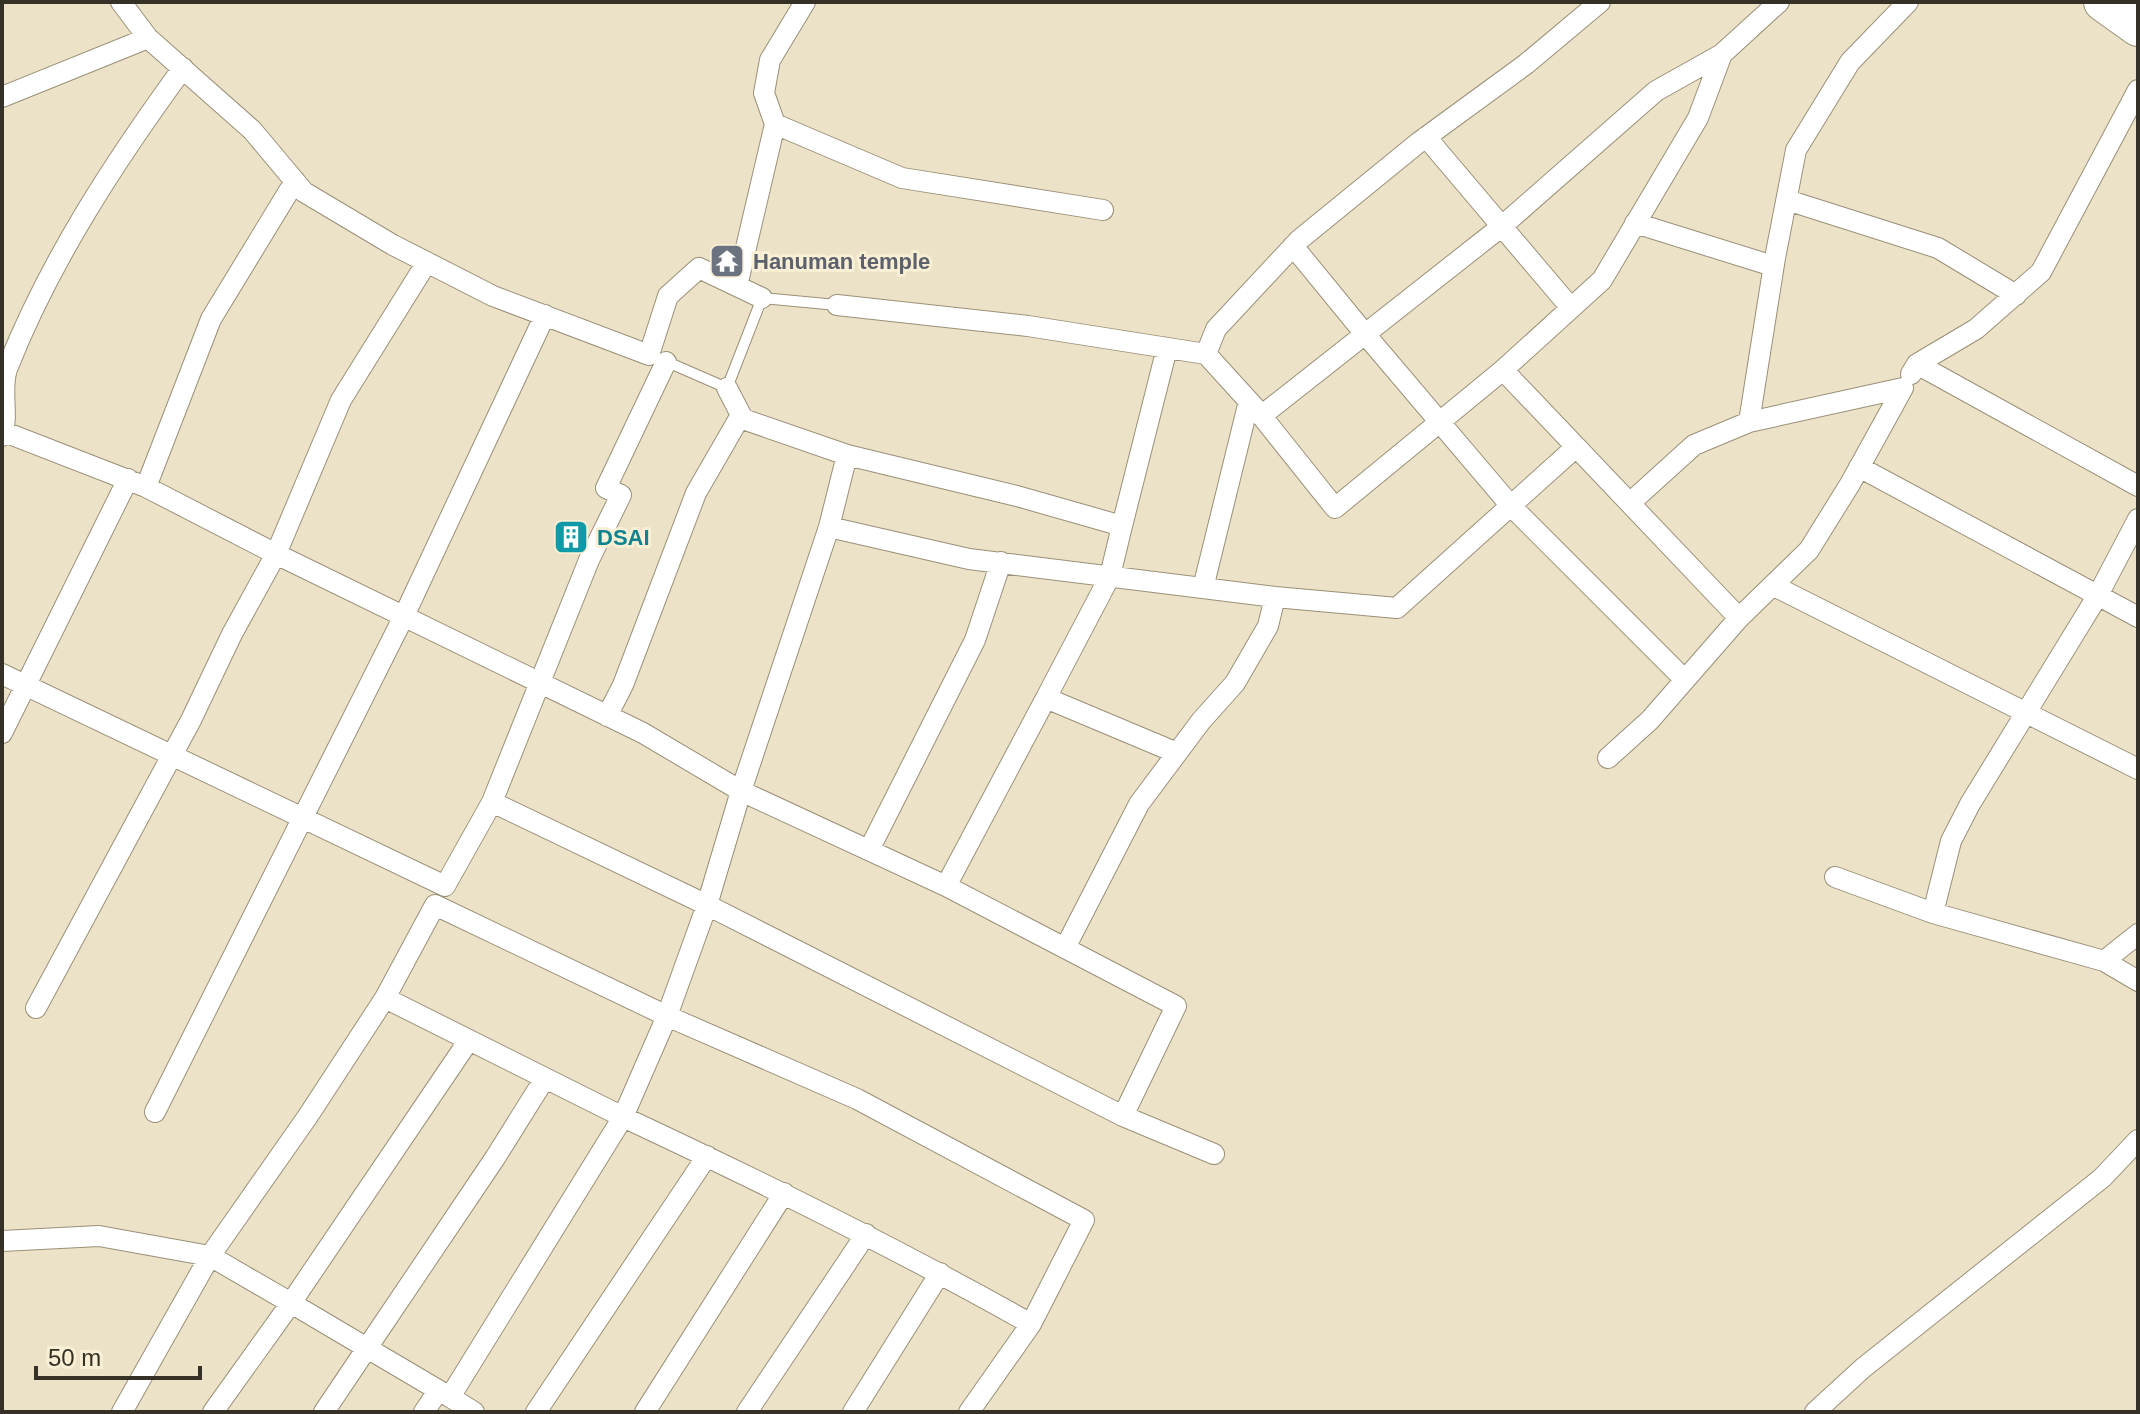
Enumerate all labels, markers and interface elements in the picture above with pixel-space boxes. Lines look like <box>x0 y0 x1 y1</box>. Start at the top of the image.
temple icon: Hanuman temple <box>708 242 746 280</box>
place label: Hanuman temple <box>753 249 930 274</box>
building icon: DSAI <box>552 518 590 556</box>
place label: DSAI <box>597 525 650 550</box>
scale bar <box>36 1330 200 1380</box>
text: 50 m <box>48 1344 101 1371</box>

